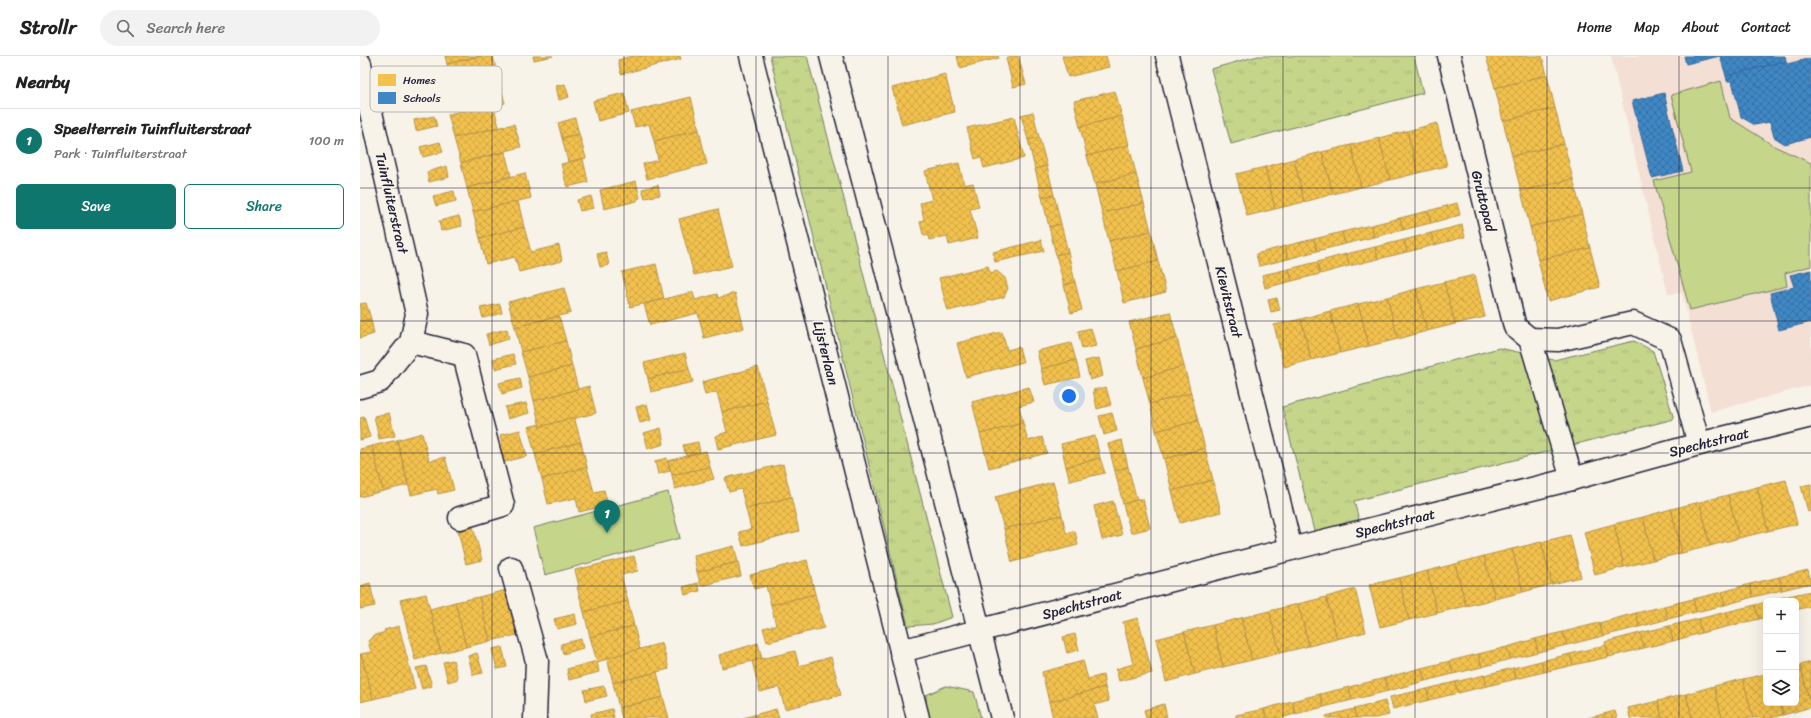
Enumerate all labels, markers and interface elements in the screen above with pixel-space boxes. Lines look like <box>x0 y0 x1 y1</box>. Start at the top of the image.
search box <box>100 10 380 46</box>
text: Strollr <box>20 11 76 44</box>
text: Search here <box>146 15 225 41</box>
text: Home <box>1577 15 1612 40</box>
text: Map <box>1634 15 1660 40</box>
text: About <box>1682 15 1719 40</box>
text: Contact <box>1741 15 1791 40</box>
icon: search <box>114 17 136 39</box>
legend <box>370 66 502 112</box>
text: Nearby <box>16 67 70 97</box>
text: Homes <box>403 71 436 90</box>
text: Schools <box>403 89 441 108</box>
text: Speelterrein Tuinfluiterstraat <box>54 116 251 142</box>
text: 1 <box>26 129 32 152</box>
text: 100 m <box>309 129 344 152</box>
text: Park · Tuinfluiterstraat <box>54 142 187 165</box>
street label: Tuinfluiterstraat <box>368 150 416 258</box>
street label: Gruttopad <box>1464 168 1504 236</box>
button: Save <box>16 184 176 229</box>
button: Share <box>184 184 344 229</box>
street label: Kievitstraat <box>1208 263 1250 342</box>
street label: Lijsterlaan <box>805 318 846 388</box>
your location <box>1059 386 1079 406</box>
street label: Spechtstraat <box>1666 420 1752 465</box>
pin: 1 <box>594 500 620 533</box>
street label: Spechtstraat <box>1352 501 1438 546</box>
street label: Spechtstraat <box>1039 582 1125 627</box>
map controls <box>1763 598 1799 706</box>
button: + <box>1763 598 1799 634</box>
button: − <box>1763 634 1799 670</box>
button: layers <box>1763 670 1799 706</box>

